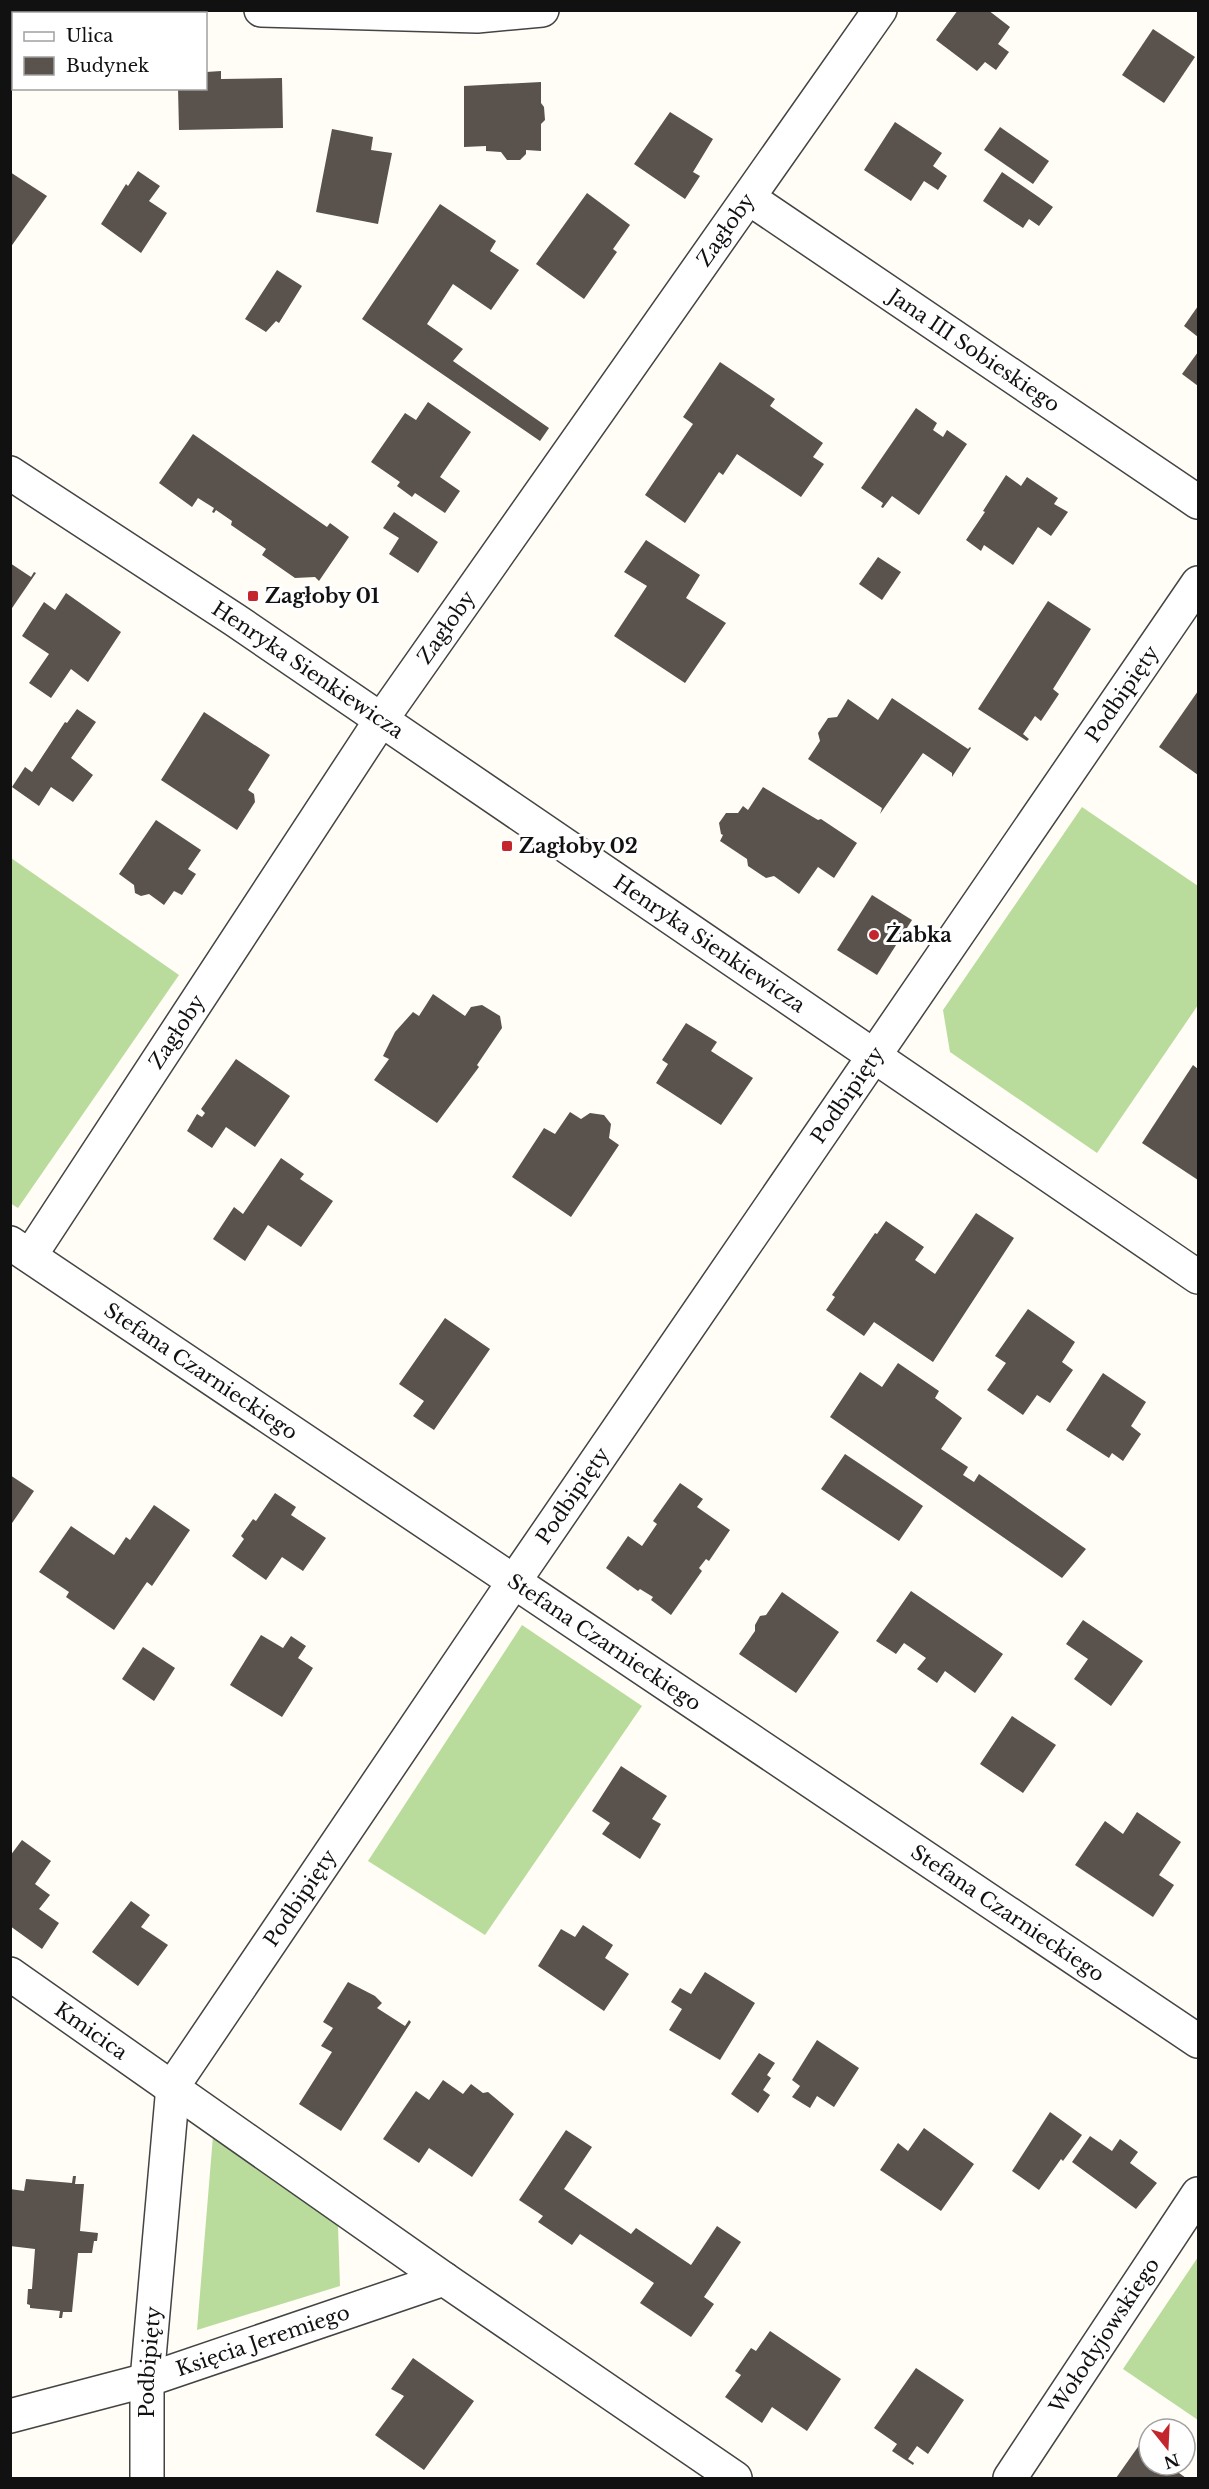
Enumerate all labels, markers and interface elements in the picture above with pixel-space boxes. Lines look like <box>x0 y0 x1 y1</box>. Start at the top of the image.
legend <box>12 12 207 90</box>
text: Ulica <box>66 25 113 47</box>
text: Budynek <box>66 55 149 77</box>
street label: Zagłoby <box>692 188 760 271</box>
street label: Jana III Sobieskiego <box>882 282 1064 417</box>
place label: Zagłoby 01 <box>265 584 380 608</box>
street label: Zagłoby <box>412 586 480 668</box>
marker: Zagłoby 01 <box>246 589 260 603</box>
street label: Henryka Sienkiewicza <box>207 596 409 744</box>
street label: Podbipięty <box>1081 641 1164 747</box>
place label: Zagłoby 02 <box>519 834 638 858</box>
marker: Zagłoby 02 <box>500 839 514 853</box>
street label: Henryka Sienkiewicza <box>609 870 810 1018</box>
place label: Żabka <box>886 922 952 947</box>
marker: Żabka <box>867 928 881 942</box>
street label: Zagłoby <box>144 990 210 1073</box>
street label: Podbipięty <box>806 1042 889 1148</box>
street label: Stefana Czarnieckiego <box>100 1298 302 1445</box>
street label: Podbipięty <box>531 1443 614 1549</box>
street label: Stefana Czarnieckiego <box>503 1569 706 1716</box>
street label: Stefana Czarnieckiego <box>907 1840 1109 1987</box>
street label: Podbipięty <box>259 1845 341 1951</box>
street label: Kmicica <box>50 1997 133 2065</box>
street label: Wołodyjowskiego <box>1044 2253 1164 2418</box>
street label: Księcia Jeremiego <box>173 2300 353 2381</box>
street label: Podbipięty <box>135 2305 165 2418</box>
north arrow <box>1137 2417 1197 2477</box>
text: N <box>1161 2449 1182 2473</box>

